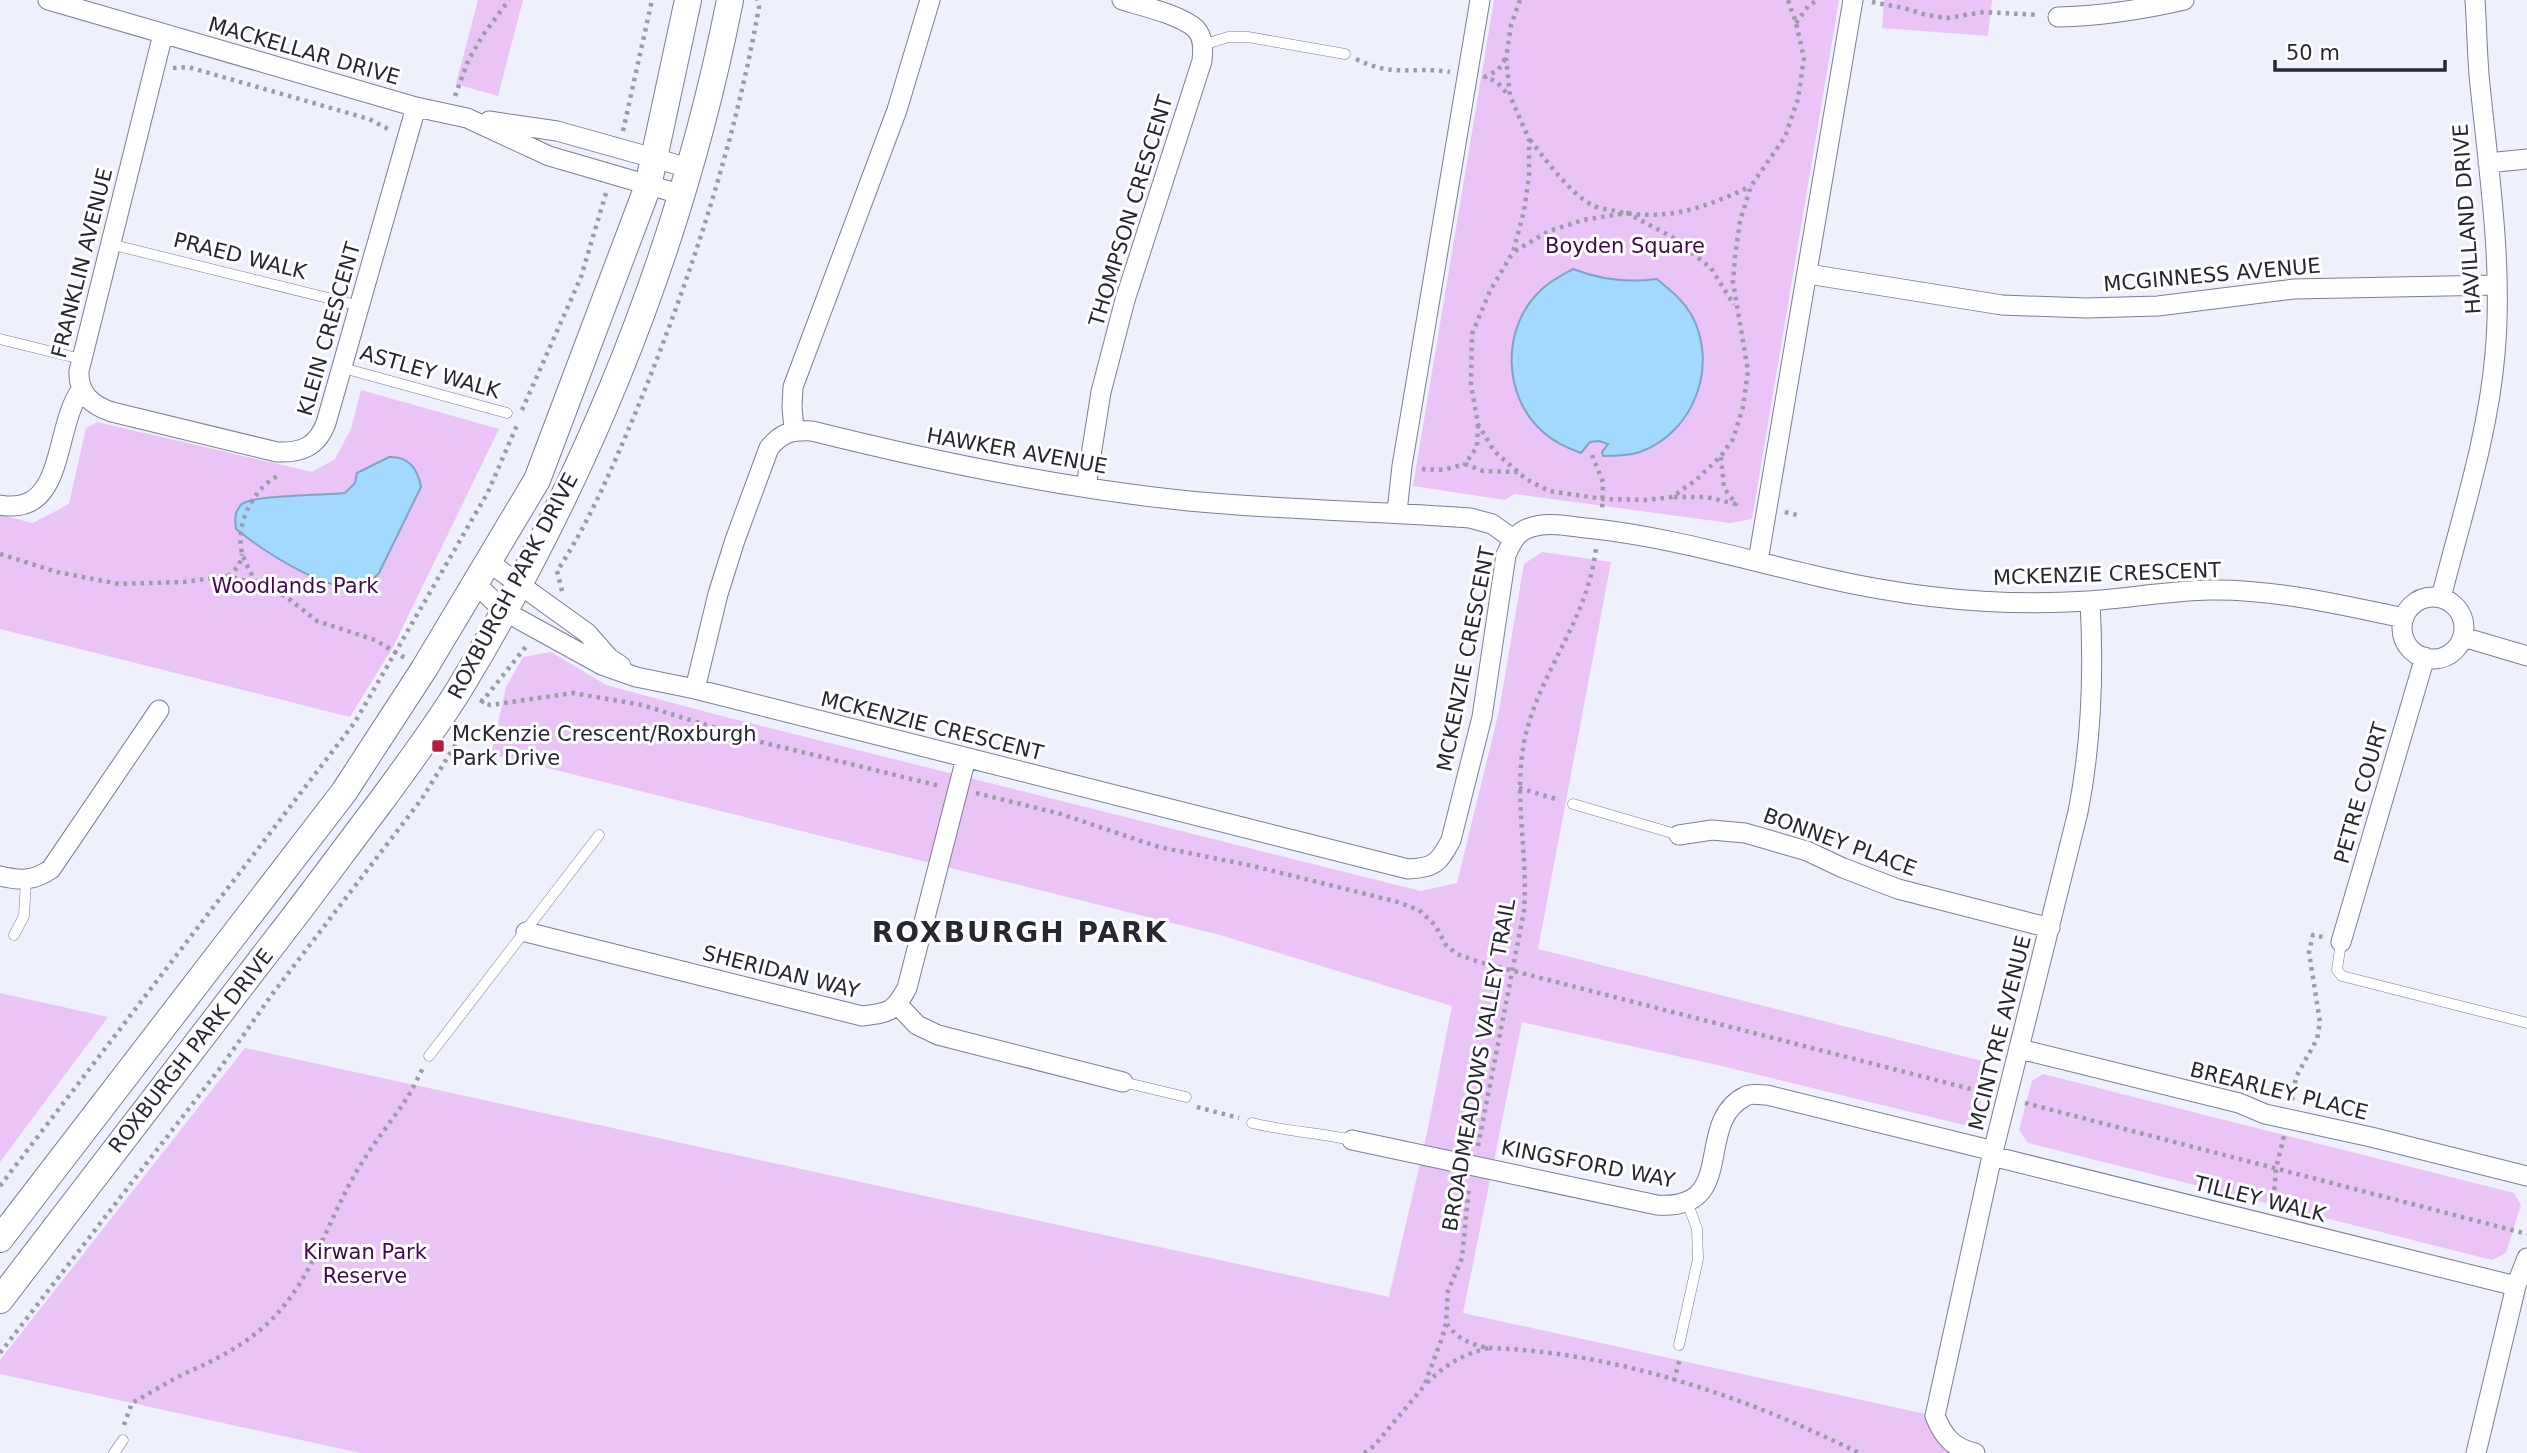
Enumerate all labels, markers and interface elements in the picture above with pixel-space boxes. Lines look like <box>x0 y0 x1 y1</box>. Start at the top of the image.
street label: MACKELLAR DRIVE <box>206 12 402 90</box>
scale bar <box>2275 28 2445 72</box>
text: 50 m <box>2286 41 2340 65</box>
street label: THOMPSON CRESCENT <box>1084 92 1178 330</box>
street label: HAVILLAND DRIVE <box>2448 123 2486 315</box>
street label: FRANKLIN AVENUE <box>47 166 117 360</box>
street label: PRAED WALK <box>171 228 310 284</box>
park label: Boyden Square <box>1545 234 1705 258</box>
street label: KLEIN CRESCENT <box>293 239 365 419</box>
street label: MCGINNESS AVENUE <box>2102 254 2322 296</box>
street label: ASTLEY WALK <box>357 341 504 404</box>
street label: HAWKER AVENUE <box>925 423 1109 479</box>
street label: ROXBURGH PARK DRIVE <box>443 469 583 703</box>
street label: MCKENZIE CRESCENT <box>1432 544 1500 773</box>
street label: MCKENZIE CRESCENT <box>1992 558 2222 590</box>
park label: Woodlands Park <box>212 574 379 598</box>
street label: MCKENZIE CRESCENT <box>818 687 1046 765</box>
street label: PETRE COURT <box>2329 719 2393 866</box>
place label: McKenzie Crescent/Roxburgh Park Drive <box>452 722 757 770</box>
marker: McKenzie Crescent/Roxburgh Park Drive <box>430 738 446 754</box>
street label: BONNEY PLACE <box>1760 803 1920 881</box>
street label: BROADMEADOWS VALLEY TRAIL <box>1438 897 1520 1233</box>
district label: ROXBURGH PARK <box>872 916 1168 949</box>
street label: MCINTYRE AVENUE <box>1964 933 2036 1133</box>
street label: SHERIDAN WAY <box>700 941 862 1003</box>
street label: ROXBURGH PARK DRIVE <box>104 944 278 1158</box>
street label: BREARLEY PLACE <box>2188 1057 2370 1125</box>
street label: KINGSFORD WAY <box>1499 1135 1677 1193</box>
street label: TILLEY WALK <box>2191 1171 2329 1227</box>
park label: Kirwan Park Reserve <box>303 1240 428 1288</box>

